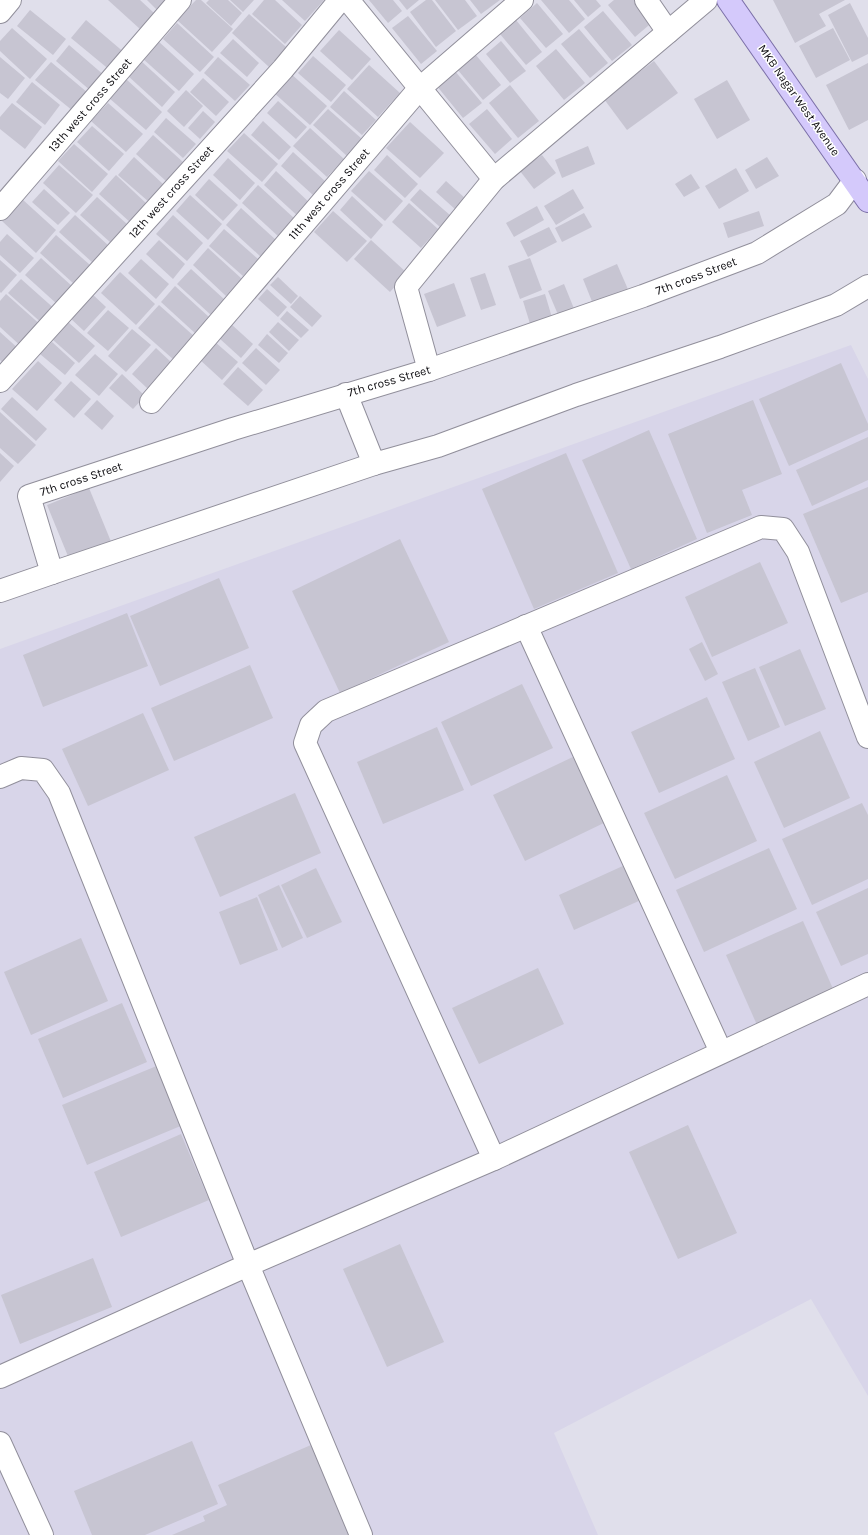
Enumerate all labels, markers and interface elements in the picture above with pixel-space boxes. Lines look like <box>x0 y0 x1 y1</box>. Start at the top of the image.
street label: MKB Nagar West Avenue <box>755 42 843 158</box>
street label: 13th west cross Street <box>45 55 135 155</box>
street label: 12th west cross Street <box>126 143 217 241</box>
street label: 11th west cross Street <box>285 145 373 243</box>
street label: 7th cross Street <box>653 254 739 298</box>
street label: 7th cross Street <box>346 362 433 400</box>
street label: 7th cross Street <box>38 459 124 499</box>

